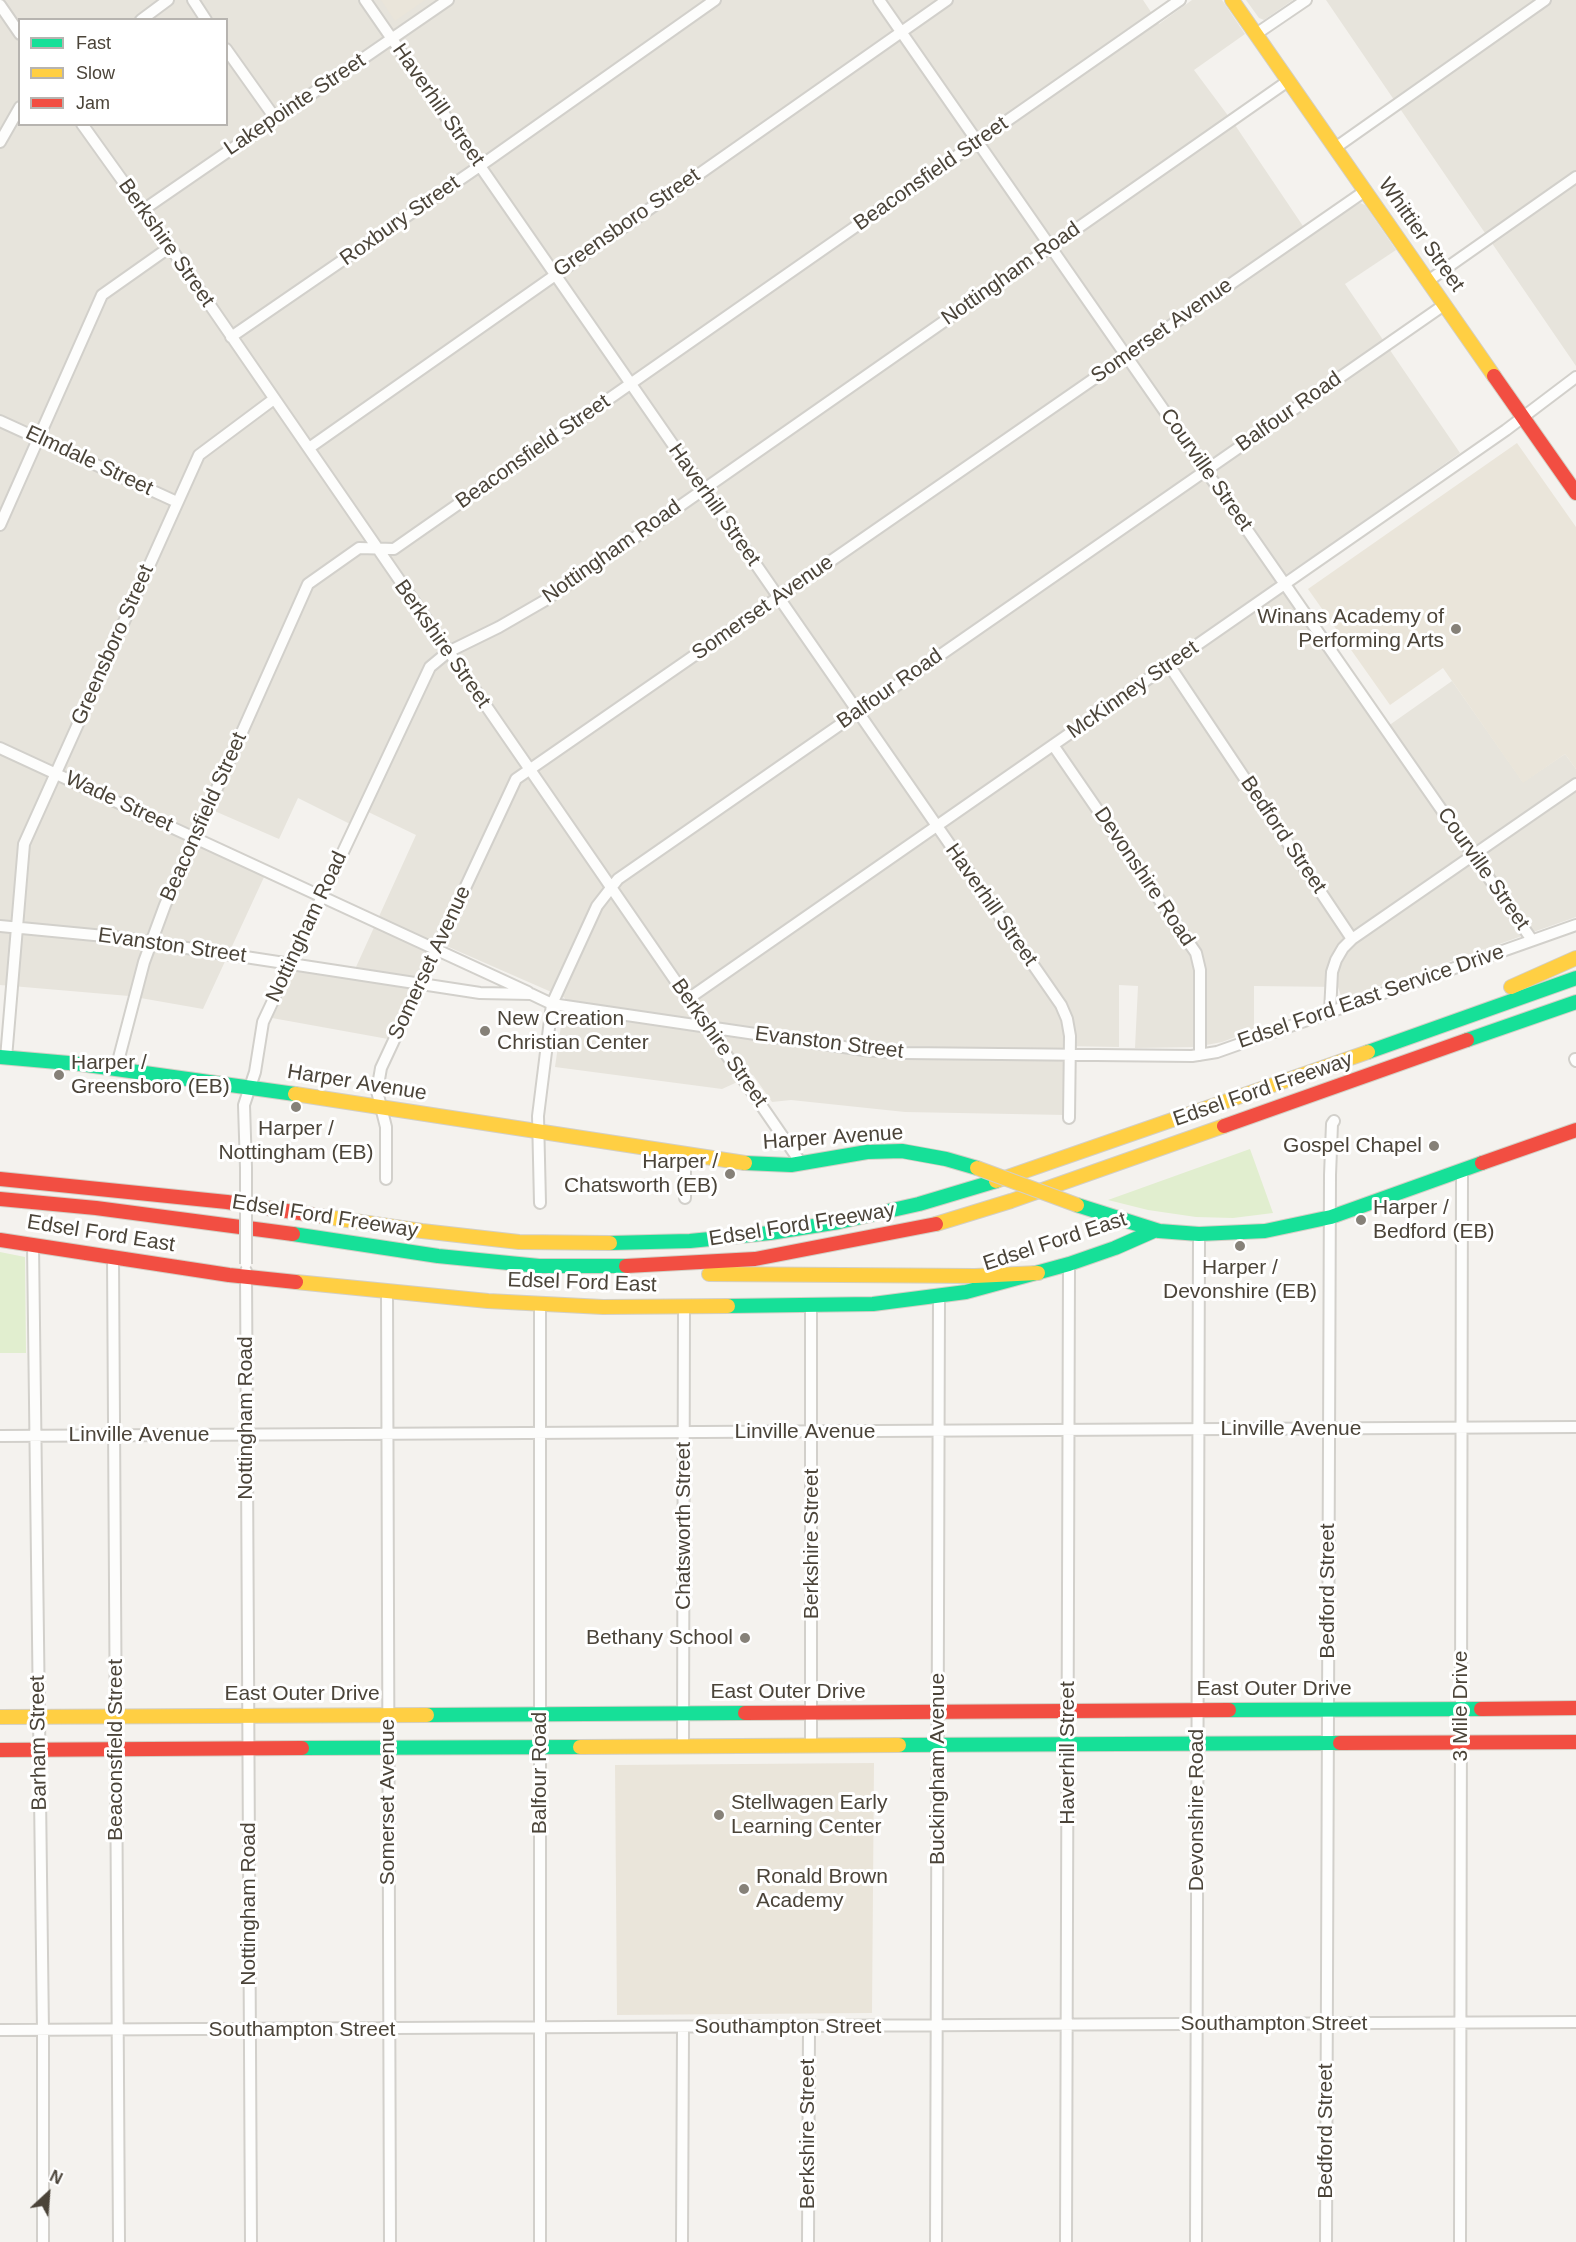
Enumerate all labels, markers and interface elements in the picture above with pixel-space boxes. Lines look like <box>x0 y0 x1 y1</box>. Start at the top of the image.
legend <box>18 18 228 126</box>
text: Fast <box>76 33 111 53</box>
street label: Haverhill Street <box>387 39 489 171</box>
street label: Lakepointe Street <box>220 49 370 161</box>
text: Slow <box>76 63 115 83</box>
text: Jam <box>76 93 110 113</box>
street label: Beaconsfield Street <box>849 111 1013 237</box>
street label: Greensboro Street <box>549 163 705 283</box>
street label: Roxbury Street <box>335 171 465 271</box>
street label: Whittier Street <box>1373 173 1469 297</box>
street label: Berkshire Street <box>113 174 219 312</box>
street label: Nottingham Road <box>937 217 1085 331</box>
street label: Somerset Avenue <box>1087 273 1237 389</box>
street label: Balfour Road <box>1232 367 1346 457</box>
street label: Beaconsfield Street <box>451 389 615 515</box>
street label: Courville Street <box>1155 404 1257 536</box>
street label: Elmdale Street <box>21 420 157 502</box>
street label: Haverhill Street <box>663 439 765 571</box>
street label: Nottingham Road <box>538 495 686 609</box>
street label: Somerset Avenue <box>688 550 838 666</box>
street label: Greensboro Street <box>66 561 160 729</box>
street label: Berkshire Street <box>389 575 495 713</box>
place label: Winans Academy of Performing Arts <box>1257 604 1444 654</box>
marker: Winans Academy of Performing Arts <box>1449 622 1463 636</box>
street label: McKinney Street <box>1063 635 1203 745</box>
street label: Balfour Road <box>833 644 947 734</box>
street label: Beaconsfield Street <box>155 729 253 905</box>
street label: Wade Street <box>61 766 177 838</box>
street label: Bedford Street <box>1235 772 1331 898</box>
street label: Devonshire Road <box>1088 803 1200 951</box>
street label: Courville Street <box>1432 803 1534 935</box>
street label: Haverhill Street <box>940 839 1042 971</box>
street label: Nottingham Road <box>261 848 353 1006</box>
street label: Somerset Avenue <box>383 882 477 1044</box>
street label: Evanston Street <box>96 923 248 969</box>
street label: Edsel Ford East Service Drive <box>1234 939 1508 1055</box>
street label: Berkshire Street <box>666 974 772 1112</box>
place label: New Creation Christian Center <box>497 1006 649 1056</box>
street label: Evanston Street <box>753 1021 905 1065</box>
marker: New Creation Christian Center <box>478 1024 492 1038</box>
street label: Edsel Ford Freeway <box>1170 1047 1356 1133</box>
place label: Harper / Greensboro (EB) <box>71 1050 230 1100</box>
street label: Harper Avenue <box>285 1060 429 1106</box>
marker: Harper / Greensboro (EB) <box>52 1068 66 1082</box>
marker: Harper / Nottingham (EB) <box>289 1100 303 1114</box>
place label: Harper / Nottingham (EB) <box>218 1116 374 1166</box>
street label: Harper Avenue <box>762 1121 904 1155</box>
place label: Gospel Chapel <box>1283 1133 1422 1159</box>
marker: Gospel Chapel <box>1427 1139 1441 1153</box>
place label: Harper / Chatsworth (EB) <box>564 1149 718 1199</box>
marker: Harper / Chatsworth (EB) <box>723 1167 737 1181</box>
street label: Edsel Ford Freeway <box>230 1190 420 1244</box>
place label: Harper / Bedford (EB) <box>1373 1195 1494 1245</box>
street label: Edsel Ford Freeway <box>707 1198 897 1252</box>
street label: Edsel Ford East <box>980 1207 1130 1277</box>
street label: Edsel Ford East <box>25 1210 177 1258</box>
marker: Harper / Bedford (EB) <box>1354 1213 1368 1227</box>
marker: Harper / Devonshire (EB) <box>1233 1239 1247 1253</box>
place label: Harper / Devonshire (EB) <box>1163 1255 1317 1305</box>
street label: Edsel Ford East <box>507 1268 657 1298</box>
street label: Nottingham Road <box>233 1336 259 1500</box>
street label: Linville Avenue <box>1221 1416 1361 1442</box>
street label: Linville Avenue <box>735 1419 875 1445</box>
street label: Linville Avenue <box>69 1422 209 1448</box>
street label: Chatsworth Street <box>671 1442 697 1610</box>
street label: Berkshire Street <box>799 1469 825 1619</box>
street label: Bedford Street <box>1315 1523 1341 1659</box>
place label: Bethany School <box>586 1625 733 1651</box>
marker: Bethany School <box>738 1631 752 1645</box>
street label: 3 Mile Drive <box>1448 1651 1474 1761</box>
street label: Beaconsfield Street <box>103 1659 129 1841</box>
street label: Buckingham Avenue <box>925 1673 951 1865</box>
street label: Barham Street <box>25 1675 53 1811</box>
street label: East Outer Drive <box>1196 1676 1352 1702</box>
street label: East Outer Drive <box>710 1679 866 1705</box>
street label: East Outer Drive <box>224 1681 380 1707</box>
street label: Haverhill Street <box>1055 1681 1081 1825</box>
street label: Balfour Road <box>527 1712 553 1834</box>
street label: Somerset Avenue <box>375 1719 401 1885</box>
street label: Devonshire Road <box>1184 1729 1210 1891</box>
place label: Stellwagen Early Learning Center <box>731 1790 887 1840</box>
marker: Stellwagen Early Learning Center <box>712 1808 726 1822</box>
street label: Nottingham Road <box>236 1822 262 1986</box>
place label: Ronald Brown Academy <box>756 1864 888 1914</box>
marker: Ronald Brown Academy <box>737 1882 751 1896</box>
street label: Southampton Street <box>1181 2011 1367 2037</box>
street label: Southampton Street <box>695 2014 881 2040</box>
street label: Southampton Street <box>209 2017 395 2043</box>
street label: Berkshire Street <box>795 2059 821 2209</box>
street label: Bedford Street <box>1313 2063 1339 2199</box>
north arrow <box>18 2164 78 2224</box>
text: N <box>47 2167 65 2188</box>

